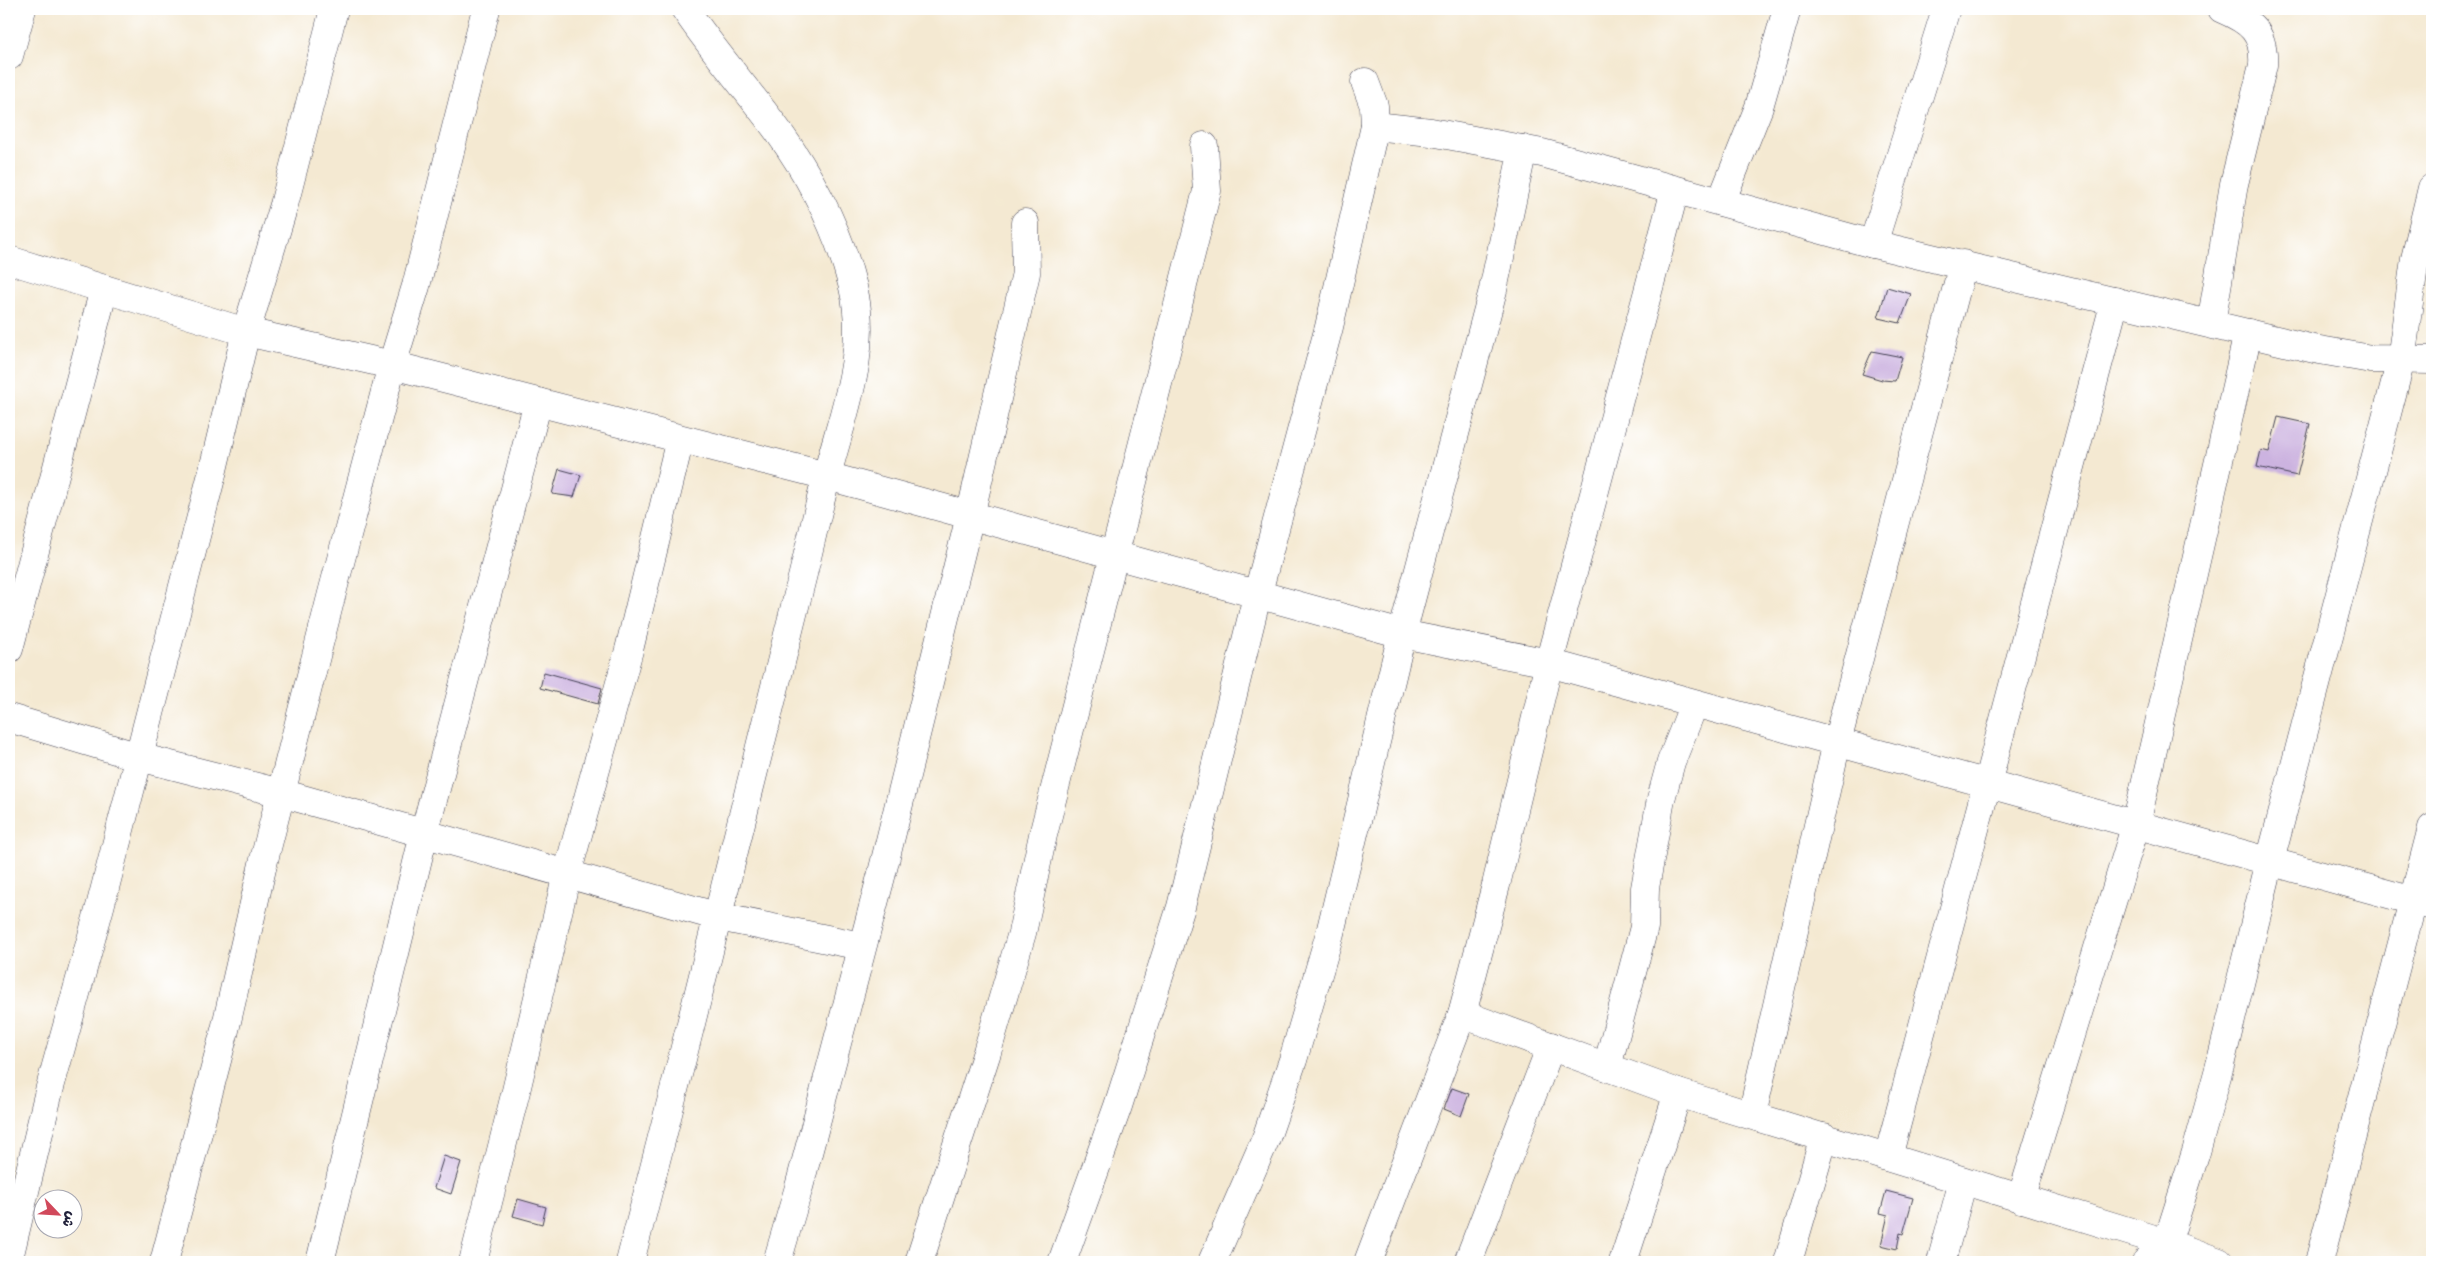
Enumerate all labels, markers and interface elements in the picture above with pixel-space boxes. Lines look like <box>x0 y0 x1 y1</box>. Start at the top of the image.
north arrow <box>32 1188 82 1238</box>
text: ش <box>58 1209 81 1230</box>

